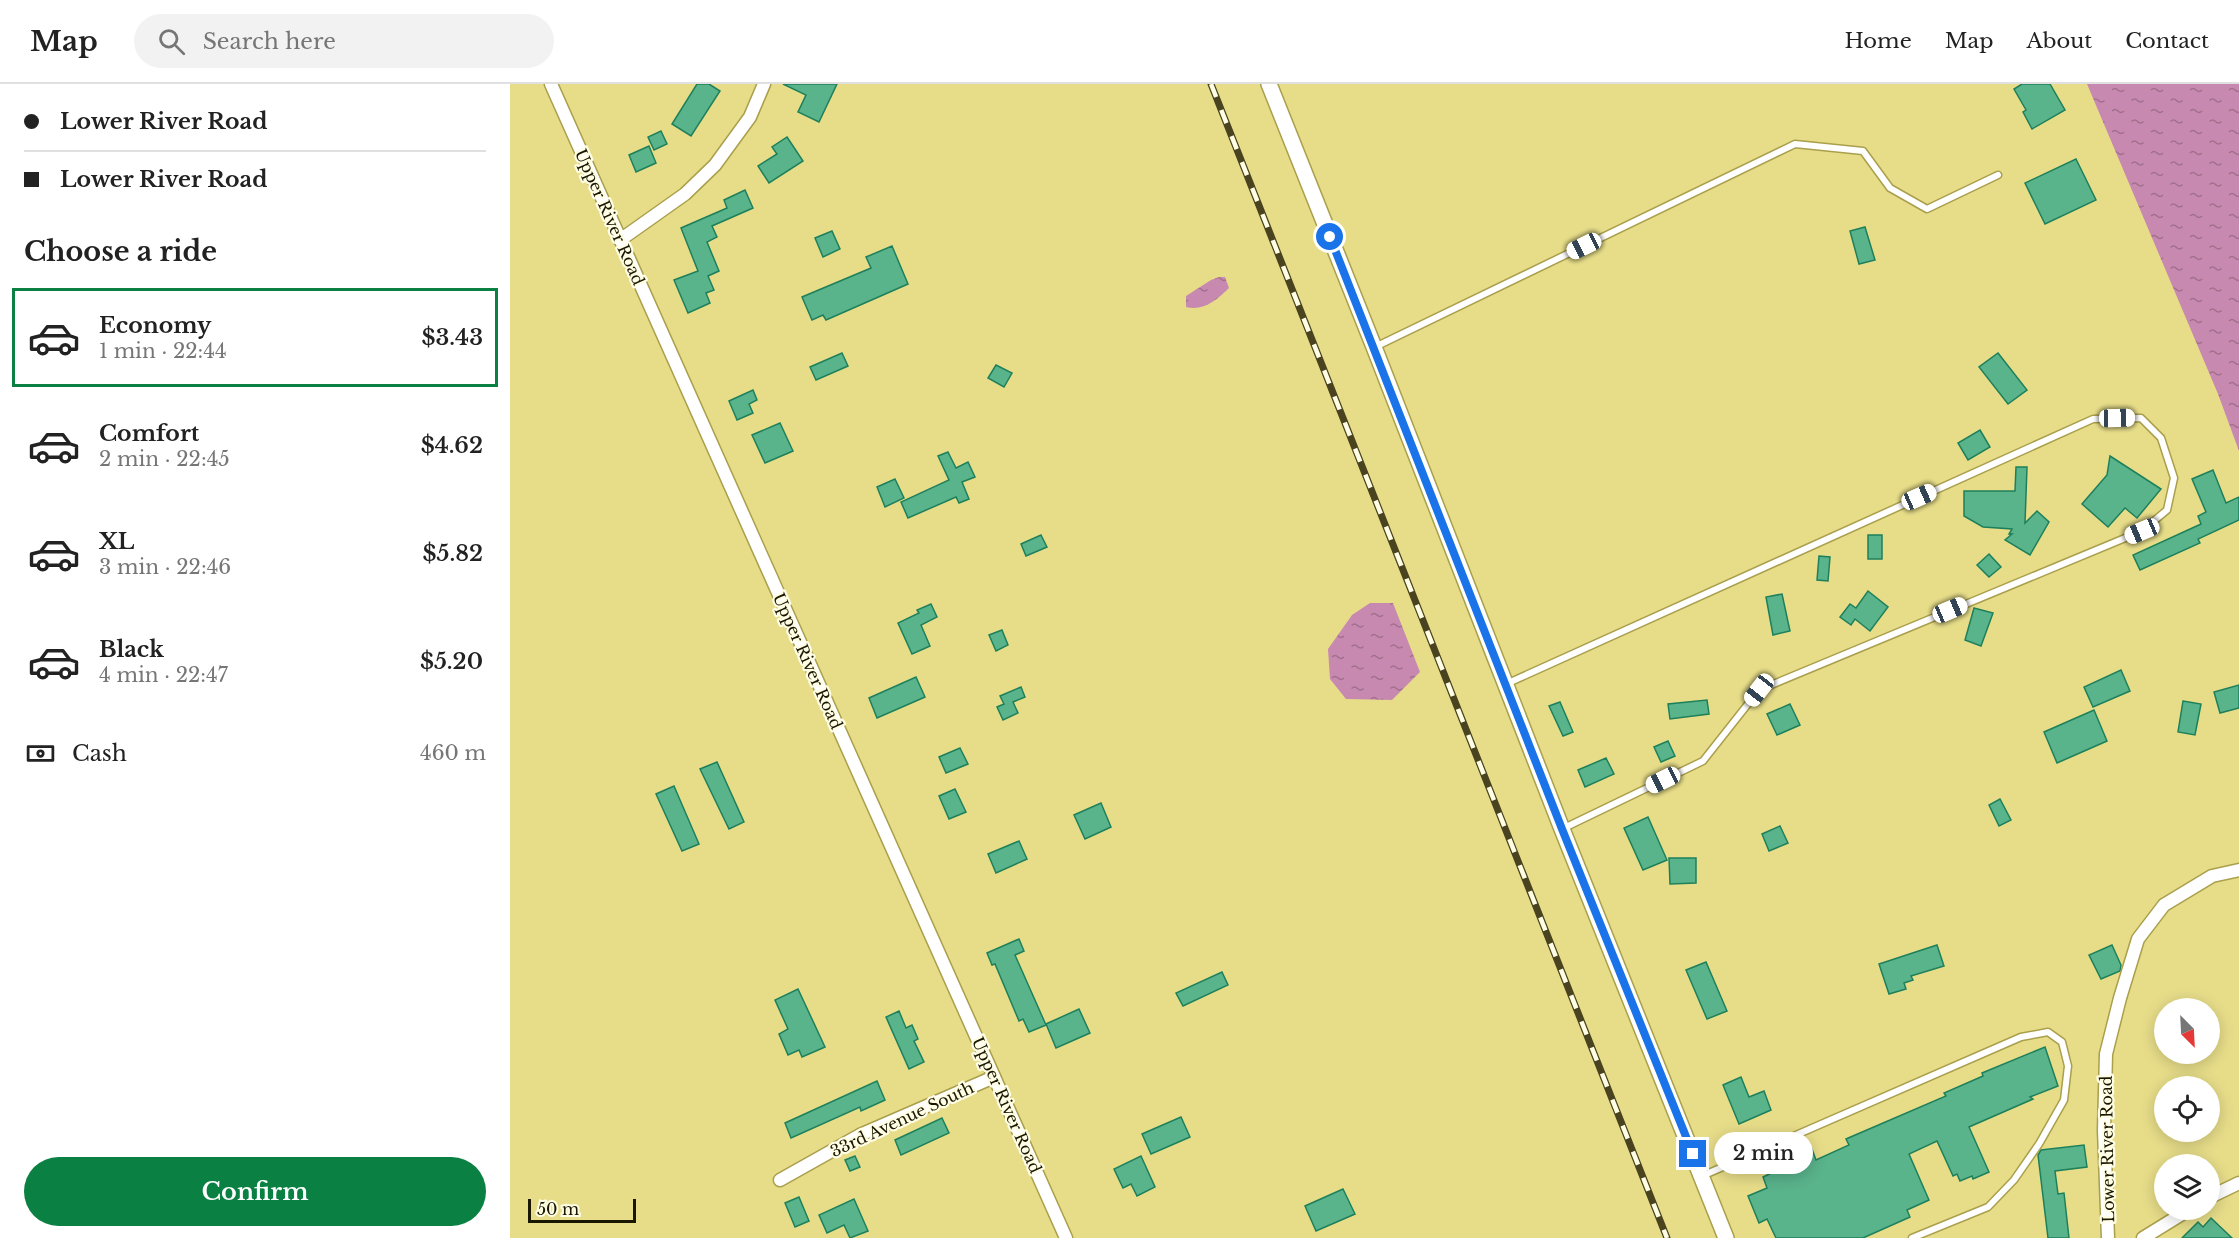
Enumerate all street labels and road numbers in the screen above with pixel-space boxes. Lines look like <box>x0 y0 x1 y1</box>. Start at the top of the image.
street label: Upper River Road <box>571 146 649 288</box>
street label: Upper River Road <box>769 590 847 732</box>
street label: Upper River Road <box>968 1034 1046 1176</box>
street label: Lower River Road <box>2096 1075 2118 1223</box>
street label: 33rd Avenue South <box>827 1077 977 1161</box>

